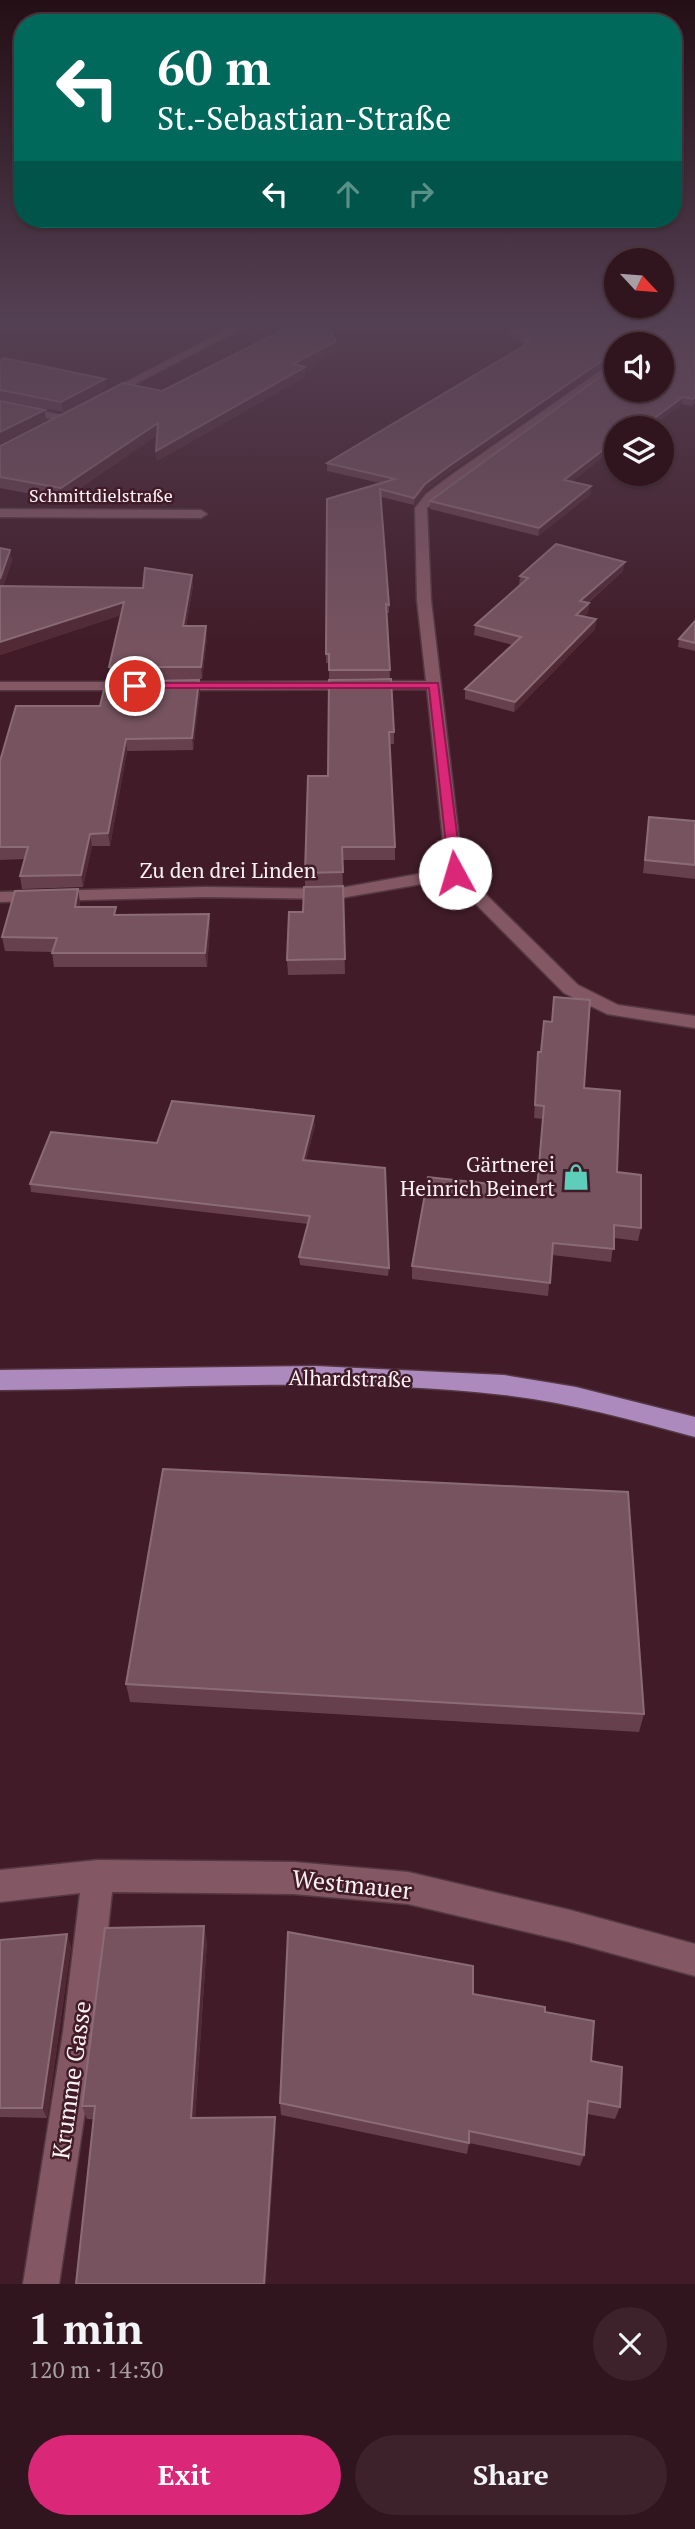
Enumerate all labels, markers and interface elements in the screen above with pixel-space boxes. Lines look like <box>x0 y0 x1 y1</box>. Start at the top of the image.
text: 60 m <box>157 34 271 99</box>
icon: left <box>42 42 133 133</box>
text: St.-Sebastian-Straße <box>157 97 451 139</box>
icon: left <box>256 175 294 213</box>
icon: ahead <box>329 175 367 213</box>
icon: right <box>402 175 440 213</box>
north arrow <box>604 248 674 318</box>
map controls <box>604 248 674 486</box>
button: sound <box>604 332 674 402</box>
button: layers <box>604 416 674 486</box>
street label: Schmittdielstraße <box>29 483 173 507</box>
pin <box>105 656 165 716</box>
icon: arrive <box>116 667 154 705</box>
position arrow <box>418 836 492 910</box>
street label: Zu den drei Linden <box>140 856 317 884</box>
place label: Gärtnerei Heinrich Beinert <box>400 1150 555 1202</box>
shop icon: Gärtnerei Heinrich Beinert <box>561 1162 591 1192</box>
street label: Alhardstraße <box>288 1363 412 1393</box>
street label: Westmauer <box>291 1862 414 1906</box>
street label: Krumme Gasse <box>44 1999 98 2161</box>
text: 1 min <box>28 2300 143 2356</box>
button: close <box>593 2307 667 2381</box>
text: 120 m · 14:30 <box>28 2354 163 2385</box>
button: Exit <box>28 2435 341 2515</box>
button: Share <box>355 2435 667 2515</box>

